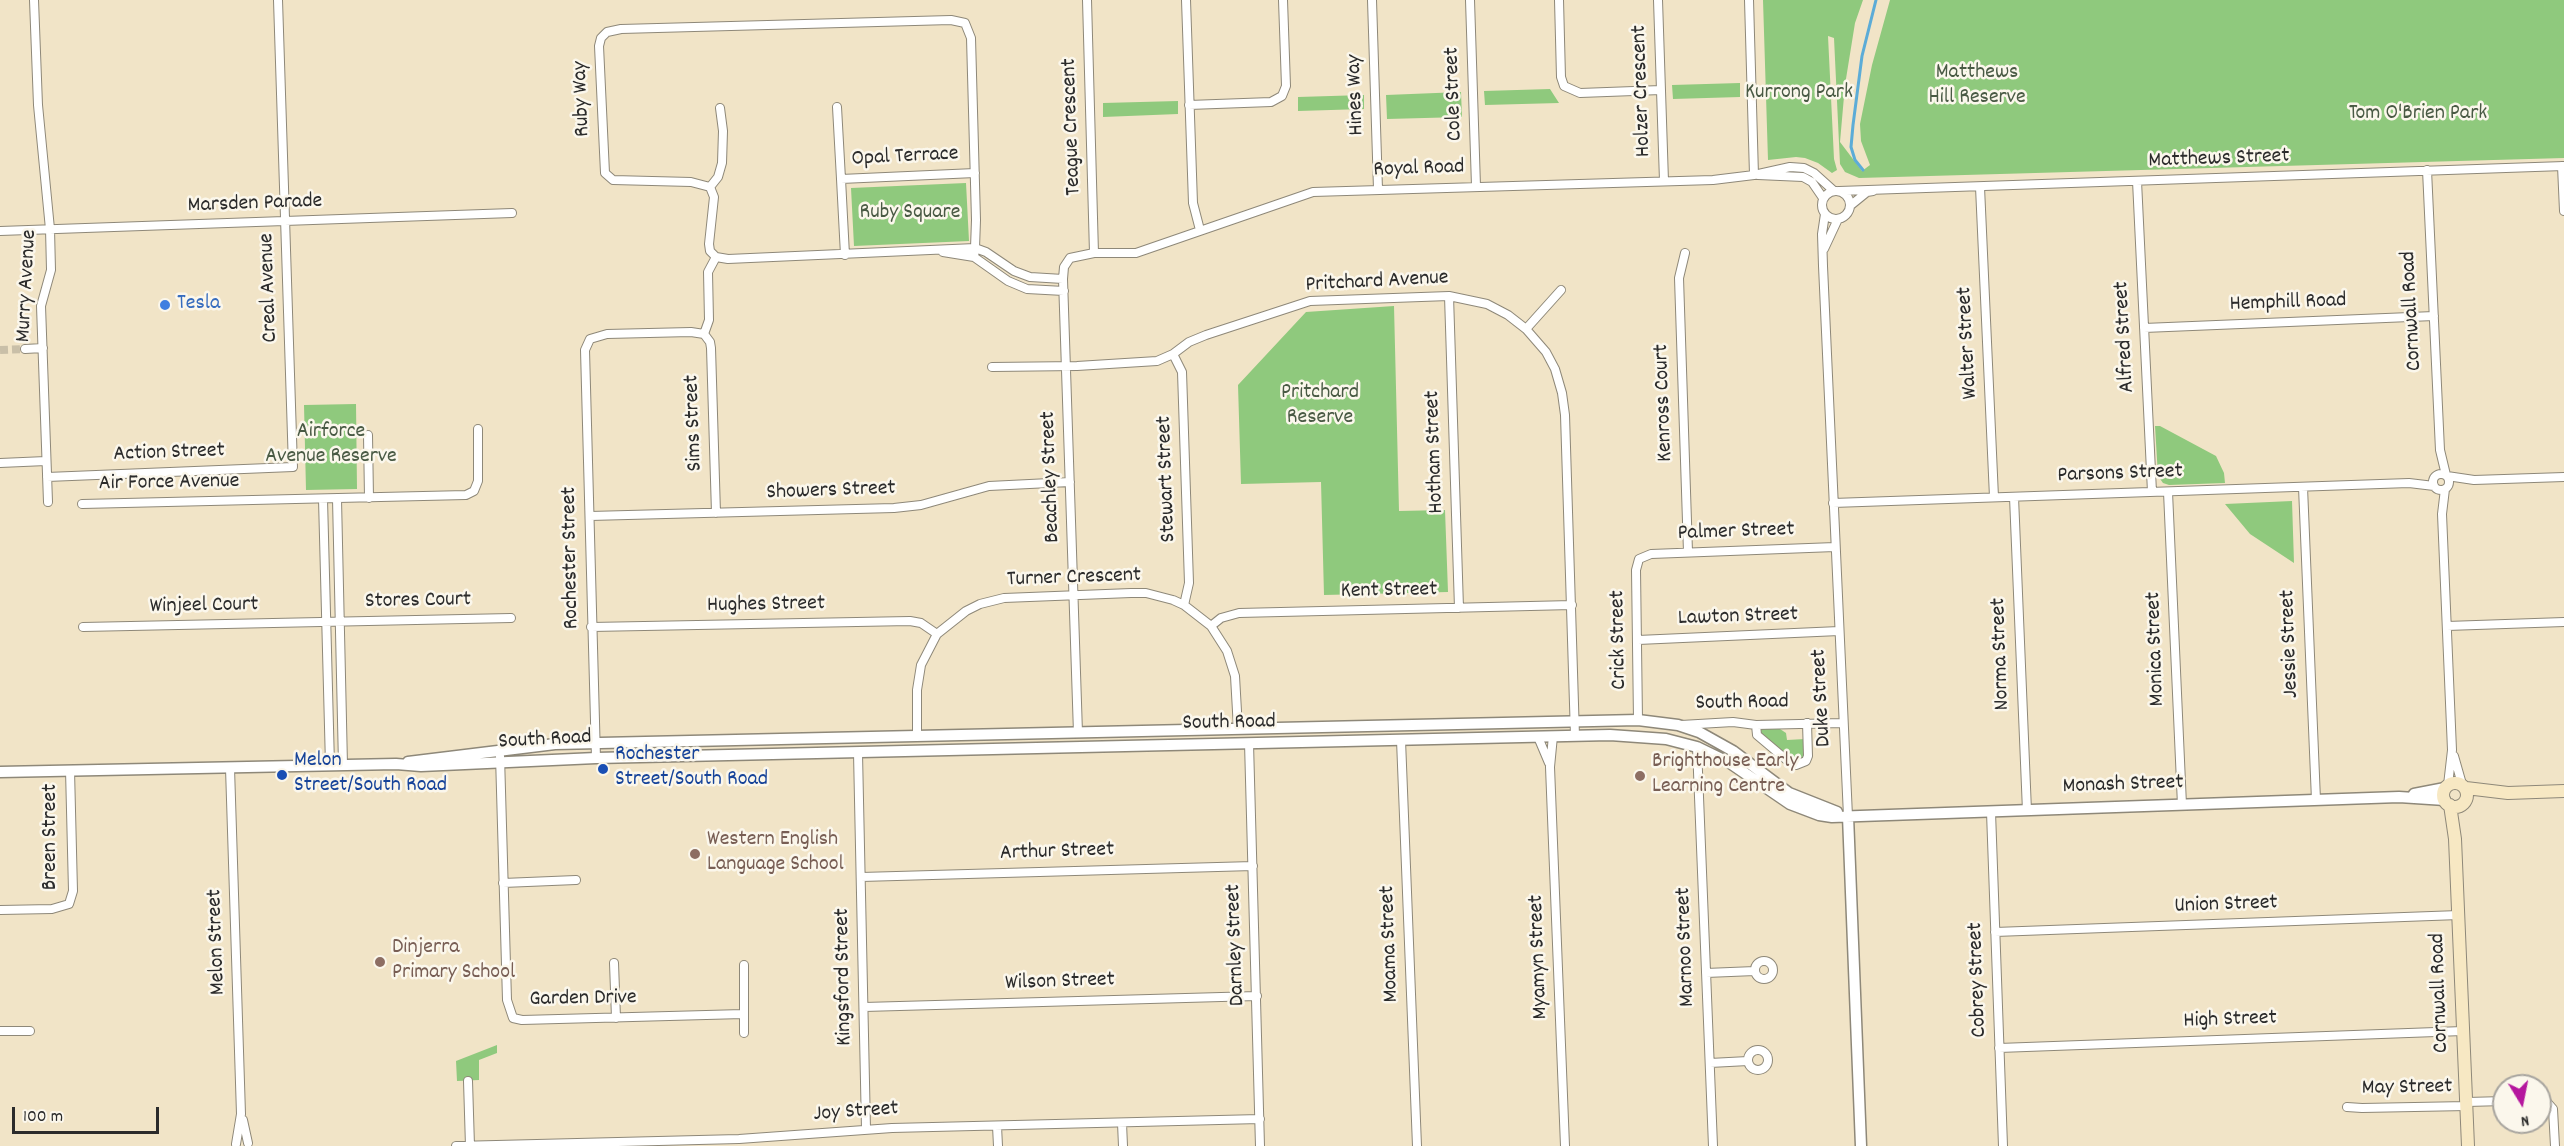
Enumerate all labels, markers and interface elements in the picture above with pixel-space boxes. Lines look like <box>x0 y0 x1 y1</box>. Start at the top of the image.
street label: Holzer Crescent <box>1627 24 1659 158</box>
street label: Cole Street <box>1440 47 1470 141</box>
street label: Hines Way <box>1342 54 1372 136</box>
street label: Teague Crescent <box>1057 58 1089 196</box>
street label: Ruby Way <box>568 61 598 137</box>
park label: Matthews Hill Reserve <box>1928 61 2026 112</box>
park label: Kurrong Park <box>1745 81 1853 107</box>
park label: Tom O'Brien Park <box>2349 102 2487 128</box>
street label: Opal Terrace <box>851 142 959 174</box>
street label: Matthews Street <box>2148 144 2290 176</box>
street label: Royal Road <box>1373 155 1465 185</box>
street label: Marsden Parade <box>187 189 323 221</box>
park label: Ruby Square <box>860 201 960 227</box>
street label: Murry Avenue <box>12 229 44 343</box>
street label: Creal Avenue <box>255 233 285 343</box>
street label: Cornwall Road <box>2397 250 2429 372</box>
street label: Pritchard Avenue <box>1305 266 1449 300</box>
street label: Alfred Street <box>2110 281 2142 393</box>
street label: Walter Street <box>1953 286 1985 400</box>
street label: Hemphill Road <box>2229 289 2347 319</box>
place label: Tesla <box>177 292 220 318</box>
marker: Tesla <box>158 298 172 312</box>
street label: Kenross Court <box>1650 344 1680 462</box>
street label: Sims Street <box>680 374 710 472</box>
park label: Pritchard Reserve <box>1281 381 1359 433</box>
street label: Hotham Street <box>1421 390 1451 514</box>
street label: Beachley Street <box>1037 411 1067 543</box>
street label: Stewart Street <box>1153 415 1183 543</box>
park label: Airforce Avenue Reserve <box>265 420 397 472</box>
street label: Action Street <box>113 439 225 469</box>
street label: Parsons Street <box>2057 460 2183 490</box>
street label: Air Force Avenue <box>98 470 240 498</box>
street label: Showers Street <box>766 477 896 507</box>
street label: Rochester Street <box>558 486 586 630</box>
street label: Palmer Street <box>1677 518 1795 548</box>
street label: Turner Crescent <box>1006 563 1142 595</box>
street label: Kent Street <box>1340 578 1438 606</box>
street label: Stores Court <box>365 588 471 616</box>
street label: Jessie Street <box>2276 589 2306 699</box>
street label: Crick Street <box>1606 590 1634 690</box>
street label: Monica Street <box>2142 591 2172 707</box>
street label: Hughes Street <box>707 592 825 620</box>
street label: Winjeel Court <box>149 593 259 621</box>
street label: Norma Street <box>1987 597 2017 711</box>
street label: Lawton Street <box>1678 603 1798 633</box>
street label: Duke Street <box>1807 648 1839 748</box>
street label: South Road <box>1695 690 1789 718</box>
street label: South Road <box>1182 710 1276 738</box>
street label: South Road <box>498 725 592 757</box>
place label: Rochester Street/South Road <box>615 743 768 794</box>
place label: Melon Street/South Road <box>294 749 447 800</box>
place label: Brighthouse Early Learning Centre <box>1652 750 1798 802</box>
marker: Rochester Street/South Road <box>596 762 610 776</box>
marker: Melon Street/South Road <box>275 768 289 782</box>
marker: Brighthouse Early Learning Centre <box>1633 769 1647 783</box>
street label: Monash Street <box>2062 771 2184 801</box>
street label: Breen Street <box>39 784 65 890</box>
place label: Western English Language School <box>707 828 844 879</box>
street label: Arthur Street <box>999 838 1115 868</box>
marker: Western English Language School <box>688 847 702 861</box>
street label: Darnley Street <box>1222 883 1252 1007</box>
street label: Moama Street <box>1376 885 1406 1003</box>
street label: Marnoo Street <box>1672 887 1702 1007</box>
street label: Melon Street <box>203 888 233 996</box>
street label: Union Street <box>2174 891 2278 921</box>
street label: Myamyn Street <box>1525 894 1555 1020</box>
street label: Kingsford Street <box>831 908 859 1046</box>
street label: Cobrey Street <box>1964 922 1994 1038</box>
street label: Cornwall Road <box>2426 933 2456 1053</box>
place label: Dinjerra Primary School <box>392 936 515 987</box>
marker: Dinjerra Primary School <box>373 955 387 969</box>
street label: Wilson Street <box>1005 968 1115 998</box>
street label: Garden Drive <box>529 986 637 1014</box>
street label: High Street <box>2183 1006 2277 1036</box>
north arrow <box>2492 1074 2552 1134</box>
street label: May Street <box>2361 1075 2453 1103</box>
scale bar <box>15 1095 162 1133</box>
street label: Joy Street <box>813 1097 899 1129</box>
text: 100 m <box>23 1105 63 1130</box>
text: N <box>2519 1108 2531 1132</box>

